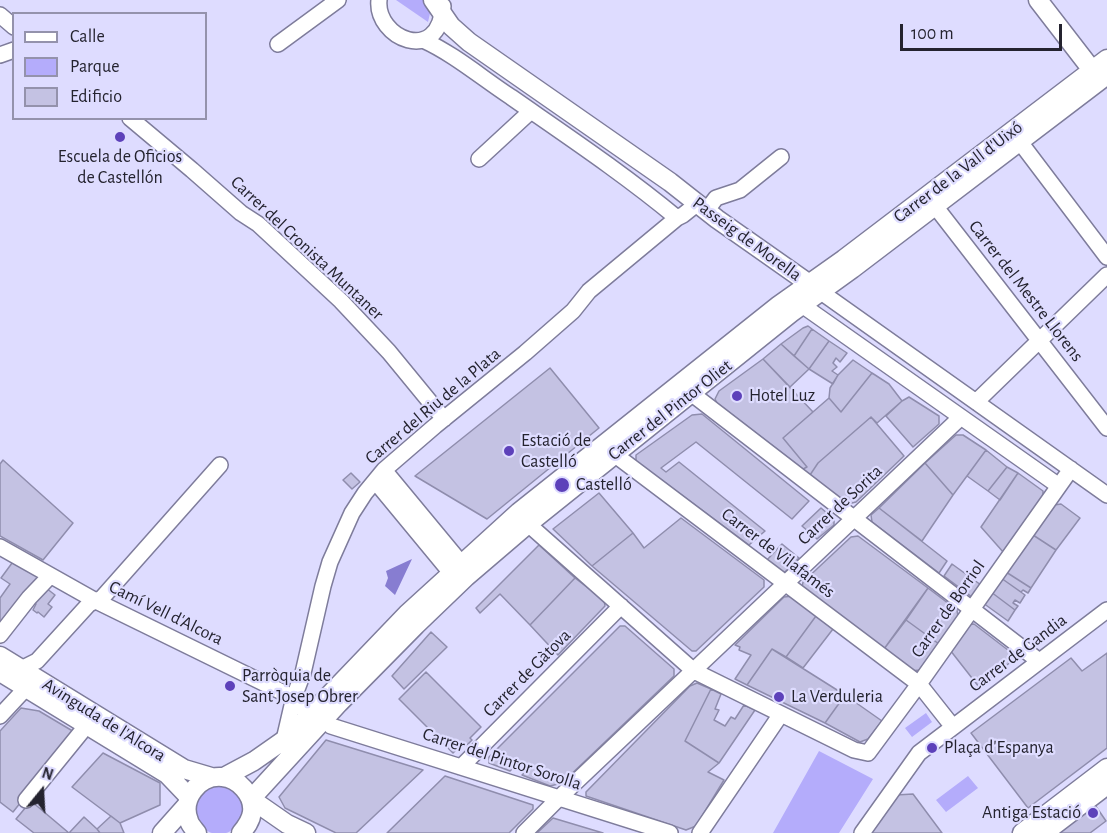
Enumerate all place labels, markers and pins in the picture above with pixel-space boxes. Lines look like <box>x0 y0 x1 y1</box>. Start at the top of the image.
marker: Escuela de Oficios de Castellón <box>113 130 127 144</box>
place label: Escuela de Oficios de Castellón <box>58 146 182 188</box>
place label: Hotel Luz <box>749 385 815 407</box>
marker: Hotel Luz <box>730 389 744 403</box>
place label: Estació de Castelló <box>521 430 591 472</box>
marker: Estació de Castelló <box>502 444 516 458</box>
place label: Castelló <box>576 474 632 496</box>
marker: Castelló <box>553 476 571 494</box>
place label: Parròquia de Sant Josep Obrer <box>242 665 358 708</box>
marker: Parròquia de Sant Josep Obrer <box>223 679 237 693</box>
place label: La Verduleria <box>791 686 883 708</box>
marker: La Verduleria <box>772 690 786 704</box>
place label: Plaça d'Espanya <box>944 737 1054 759</box>
marker: Plaça d'Espanya <box>925 741 939 755</box>
place label: Antiga Estació <box>982 802 1081 824</box>
marker: Antiga Estació <box>1086 806 1100 820</box>

